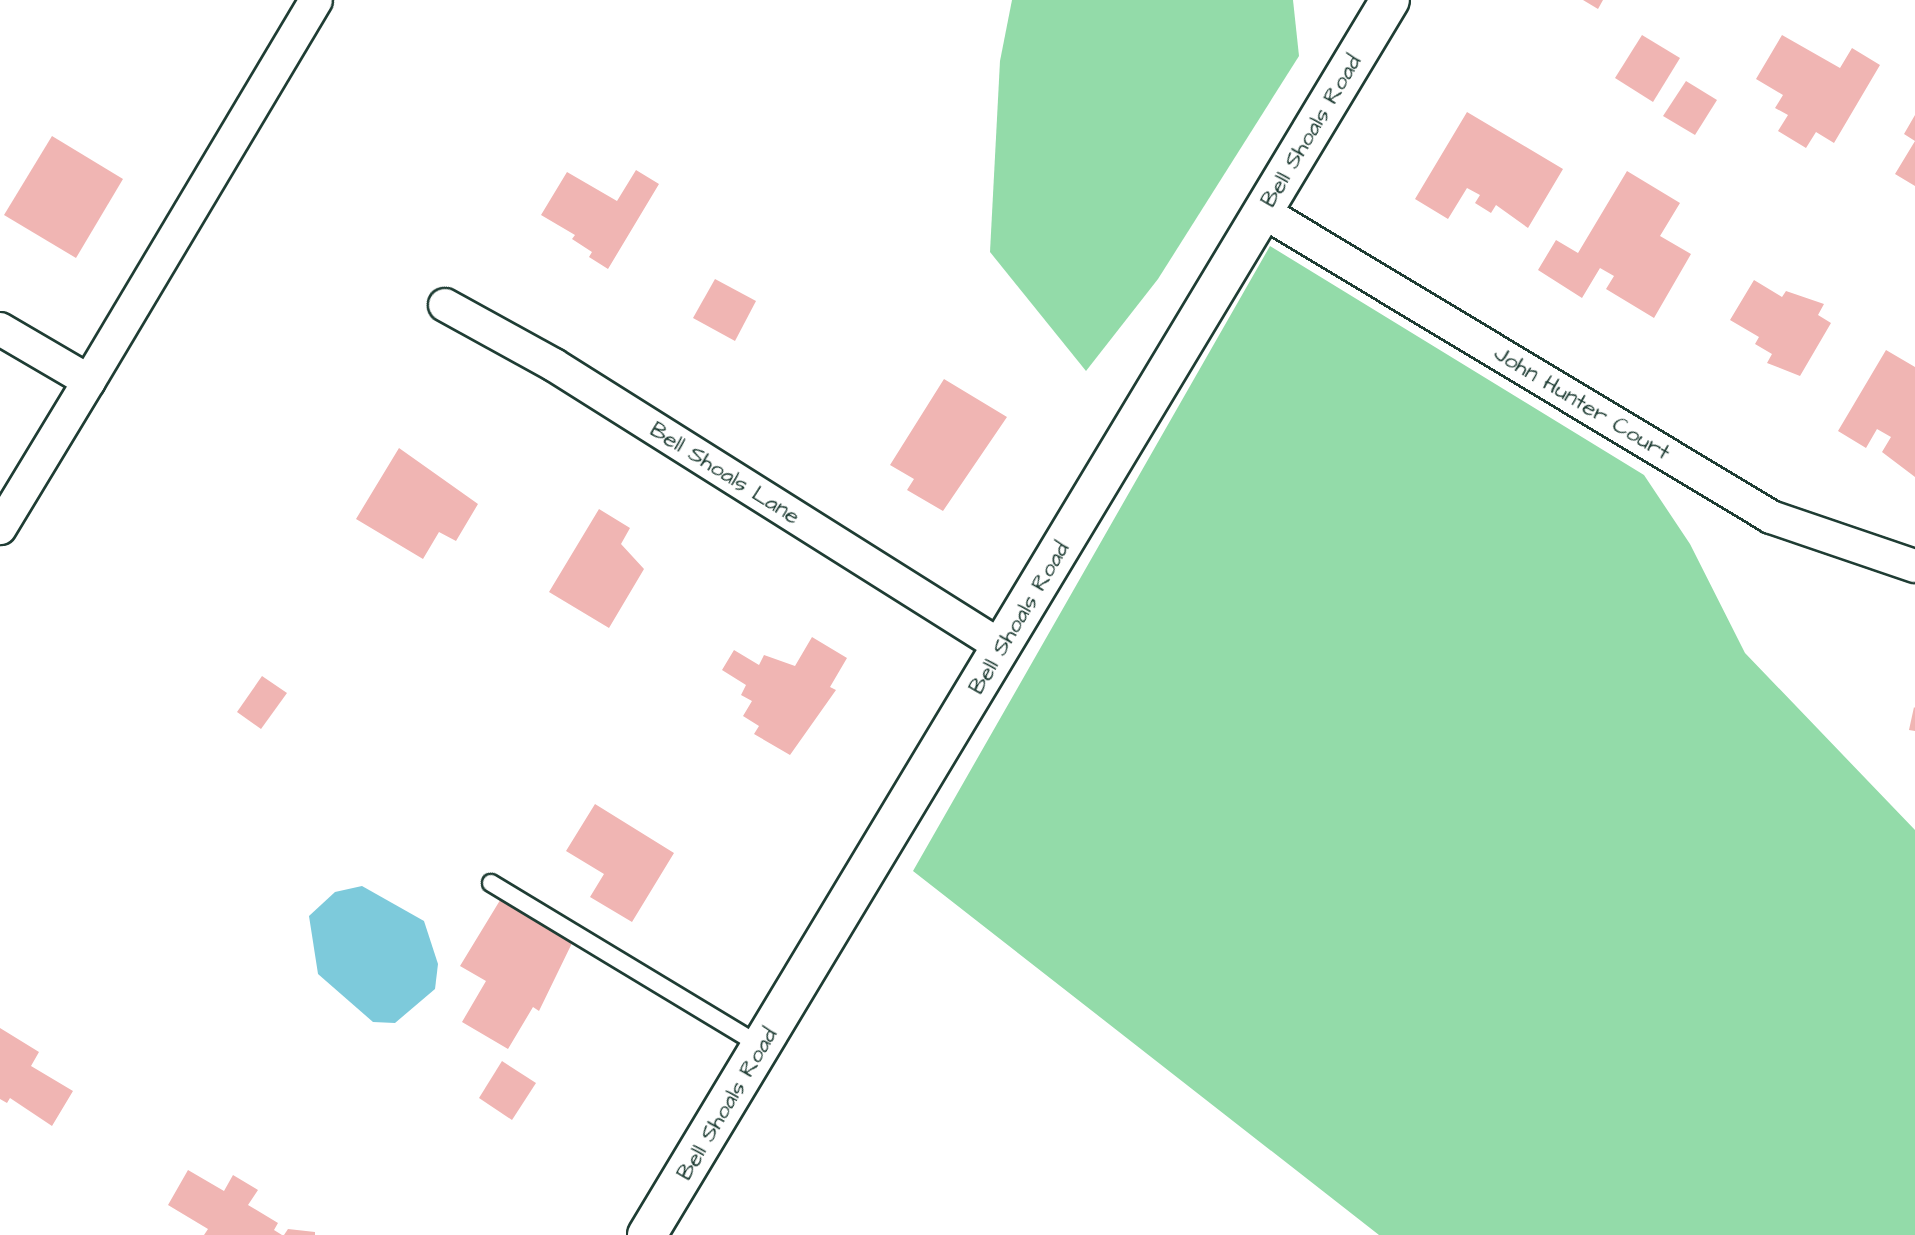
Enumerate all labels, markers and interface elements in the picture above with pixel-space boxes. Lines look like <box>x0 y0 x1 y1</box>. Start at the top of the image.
street label: Bell Shoals Road <box>1255 50 1367 212</box>
street label: John Hunter Court <box>1489 339 1675 467</box>
street label: Bell Shoals Lane <box>645 416 805 530</box>
street label: Bell Shoals Road <box>963 537 1075 699</box>
street label: Bell Shoals Road <box>671 1023 783 1185</box>

